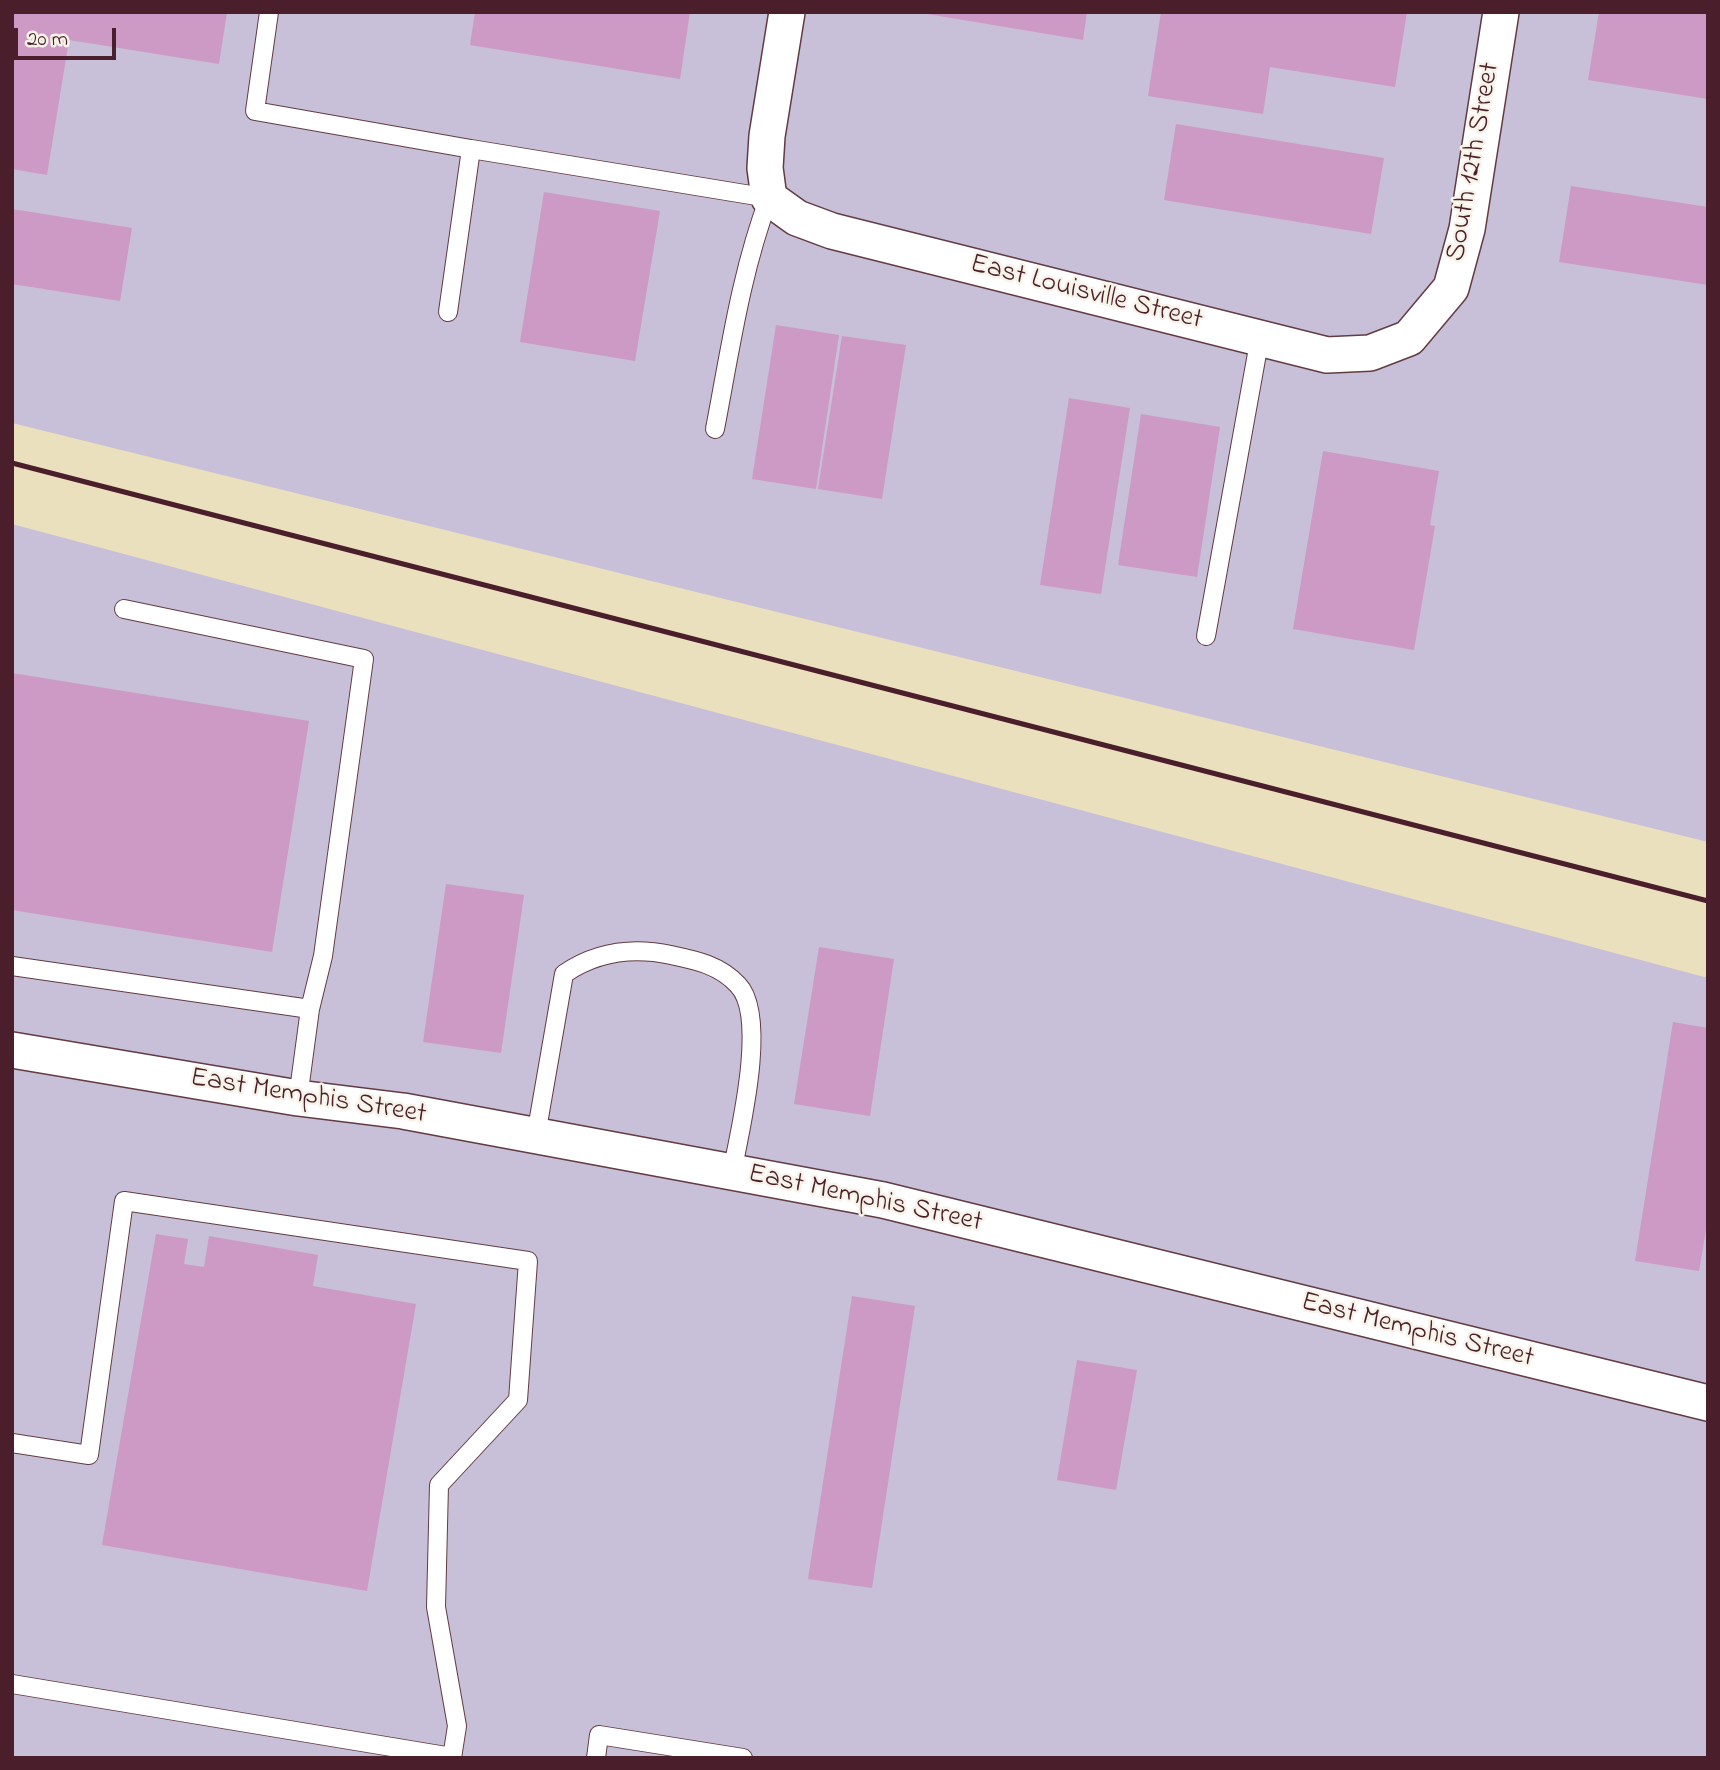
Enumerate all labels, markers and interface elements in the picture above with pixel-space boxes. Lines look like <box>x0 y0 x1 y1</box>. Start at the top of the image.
scale bar <box>18 14 119 58</box>
text: 20 m <box>27 25 68 55</box>
street label: South 12th Street <box>1441 60 1509 264</box>
street label: East Louisville Street <box>966 249 1206 339</box>
street label: East Memphis Street <box>188 1063 428 1133</box>
street label: East Memphis Street <box>745 1159 985 1241</box>
street label: East Memphis Street <box>1297 1287 1537 1377</box>

